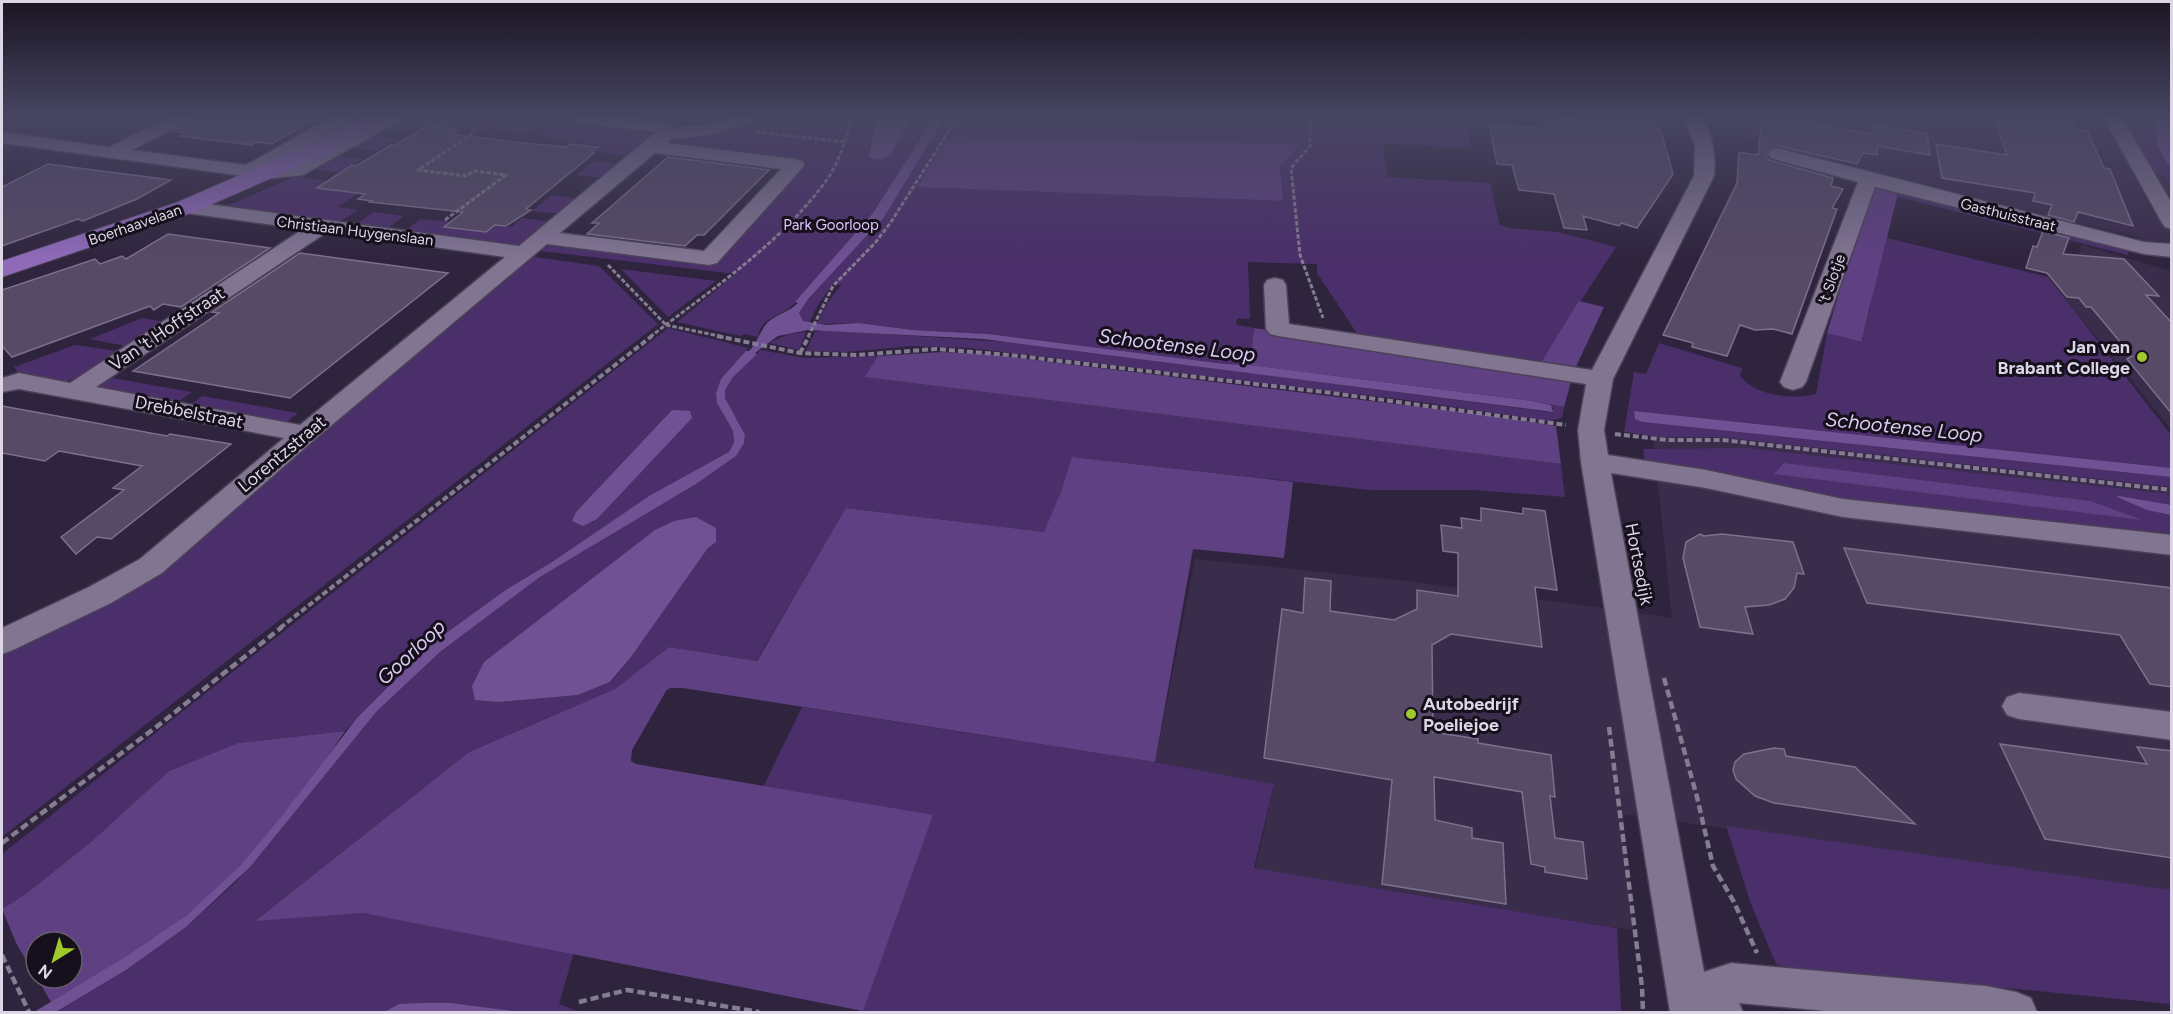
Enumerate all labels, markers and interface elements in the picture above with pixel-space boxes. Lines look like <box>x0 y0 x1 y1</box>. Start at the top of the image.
street label: Gasthuisstraat <box>1958 194 2058 236</box>
street label: Boerhaavelaan <box>86 201 184 249</box>
street label: Christiaan Huygenslaan <box>276 212 434 250</box>
park label: Park Goorloop <box>783 216 879 234</box>
street label: 't Slotje <box>1815 252 1849 306</box>
street label: Van 't Hoffstraat <box>105 282 229 376</box>
water label: Schootense Loop <box>1097 323 1257 367</box>
place label: Jan van Brabant College <box>1997 336 2130 379</box>
marker: Jan van Brabant College <box>2135 350 2149 364</box>
street label: Drebbelstraat <box>133 391 245 433</box>
water label: Schootense Loop <box>1824 407 1984 447</box>
street label: Lorentzstraat <box>234 411 331 497</box>
street label: Hortsedijk <box>1620 521 1658 607</box>
water label: Goorloop <box>372 614 450 690</box>
place label: Autobedrijf Poeliejoe <box>1423 693 1520 736</box>
marker: Autobedrijf Poeliejoe <box>1404 707 1418 721</box>
north arrow <box>24 930 84 990</box>
text: N <box>35 960 56 983</box>

